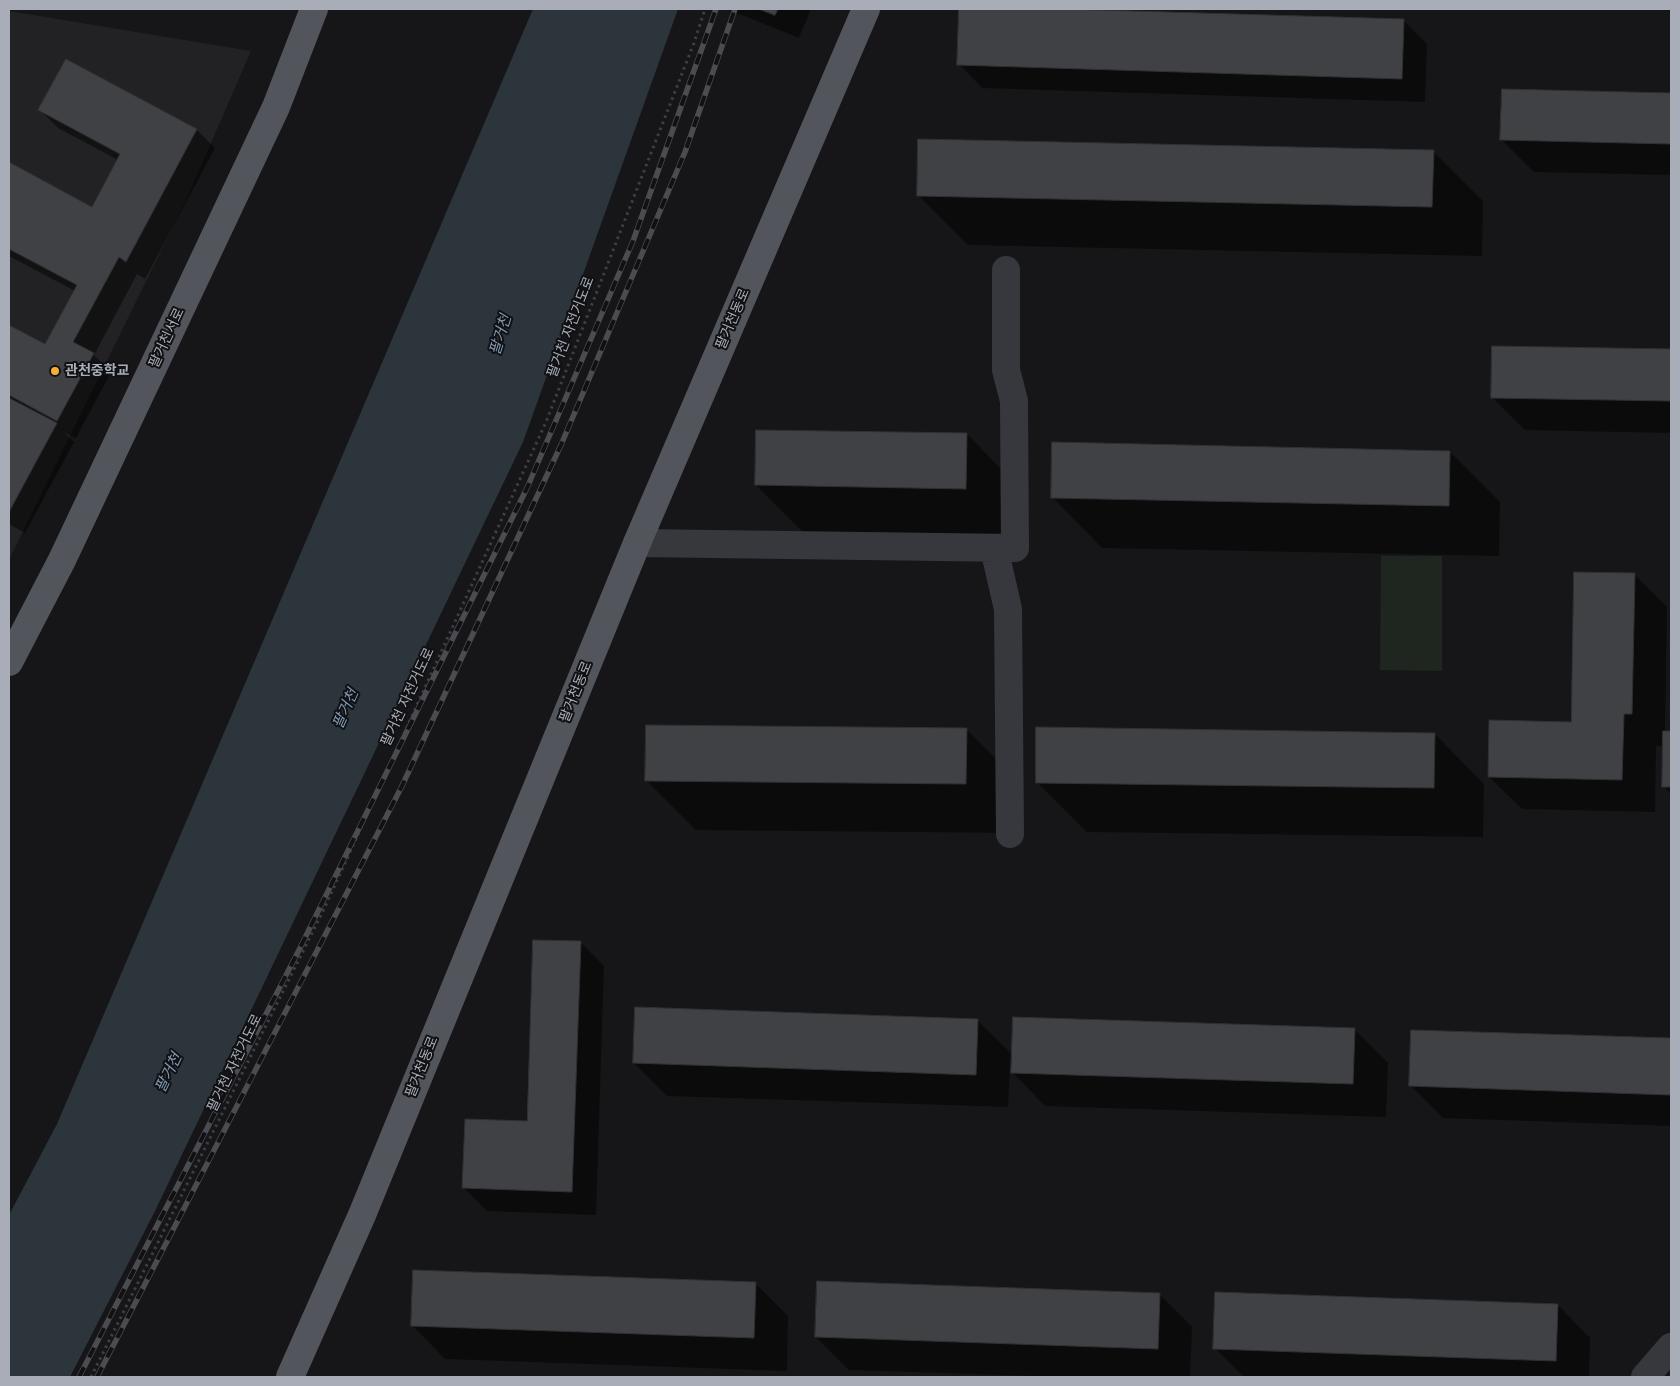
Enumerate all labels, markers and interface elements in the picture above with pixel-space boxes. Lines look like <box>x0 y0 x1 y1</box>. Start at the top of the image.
street label: 팔거천 자전거도로 <box>544 274 598 380</box>
street label: 팔거천동로 <box>713 286 753 352</box>
street label: 팔거천서로 <box>146 305 188 371</box>
water label: 팔거천 <box>486 313 516 357</box>
place label: 관천중학교 <box>65 363 129 379</box>
marker: 관천중학교 <box>49 365 61 377</box>
street label: 팔거천 자전거도로 <box>378 645 438 749</box>
street label: 팔거천동로 <box>556 659 596 725</box>
water label: 팔거천 <box>329 686 363 732</box>
street label: 팔거천 자전거도로 <box>204 1011 266 1115</box>
street label: 팔거천동로 <box>402 1034 442 1100</box>
water label: 팔거천 <box>152 1050 186 1096</box>

